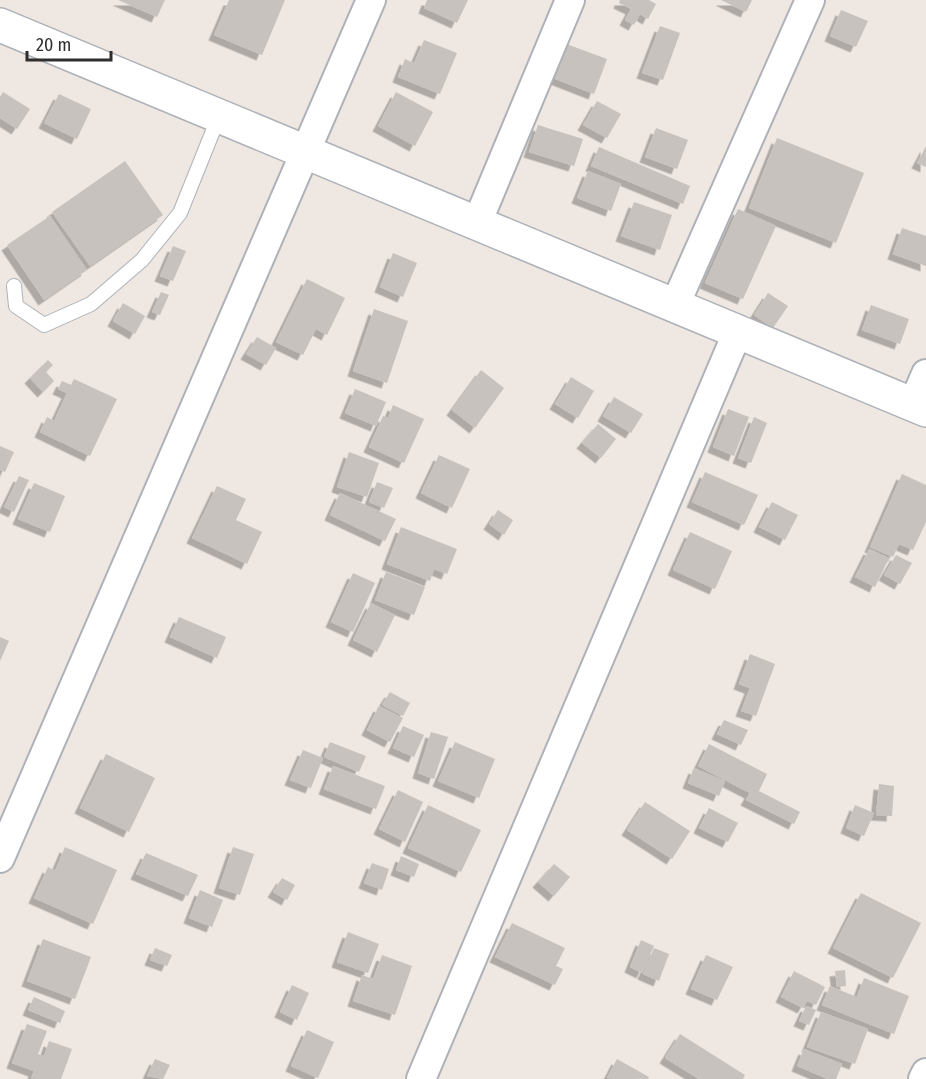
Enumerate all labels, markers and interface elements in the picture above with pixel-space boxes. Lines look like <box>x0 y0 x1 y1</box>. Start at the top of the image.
scale bar <box>27 24 111 62</box>
text: 20 m <box>36 34 71 56</box>

